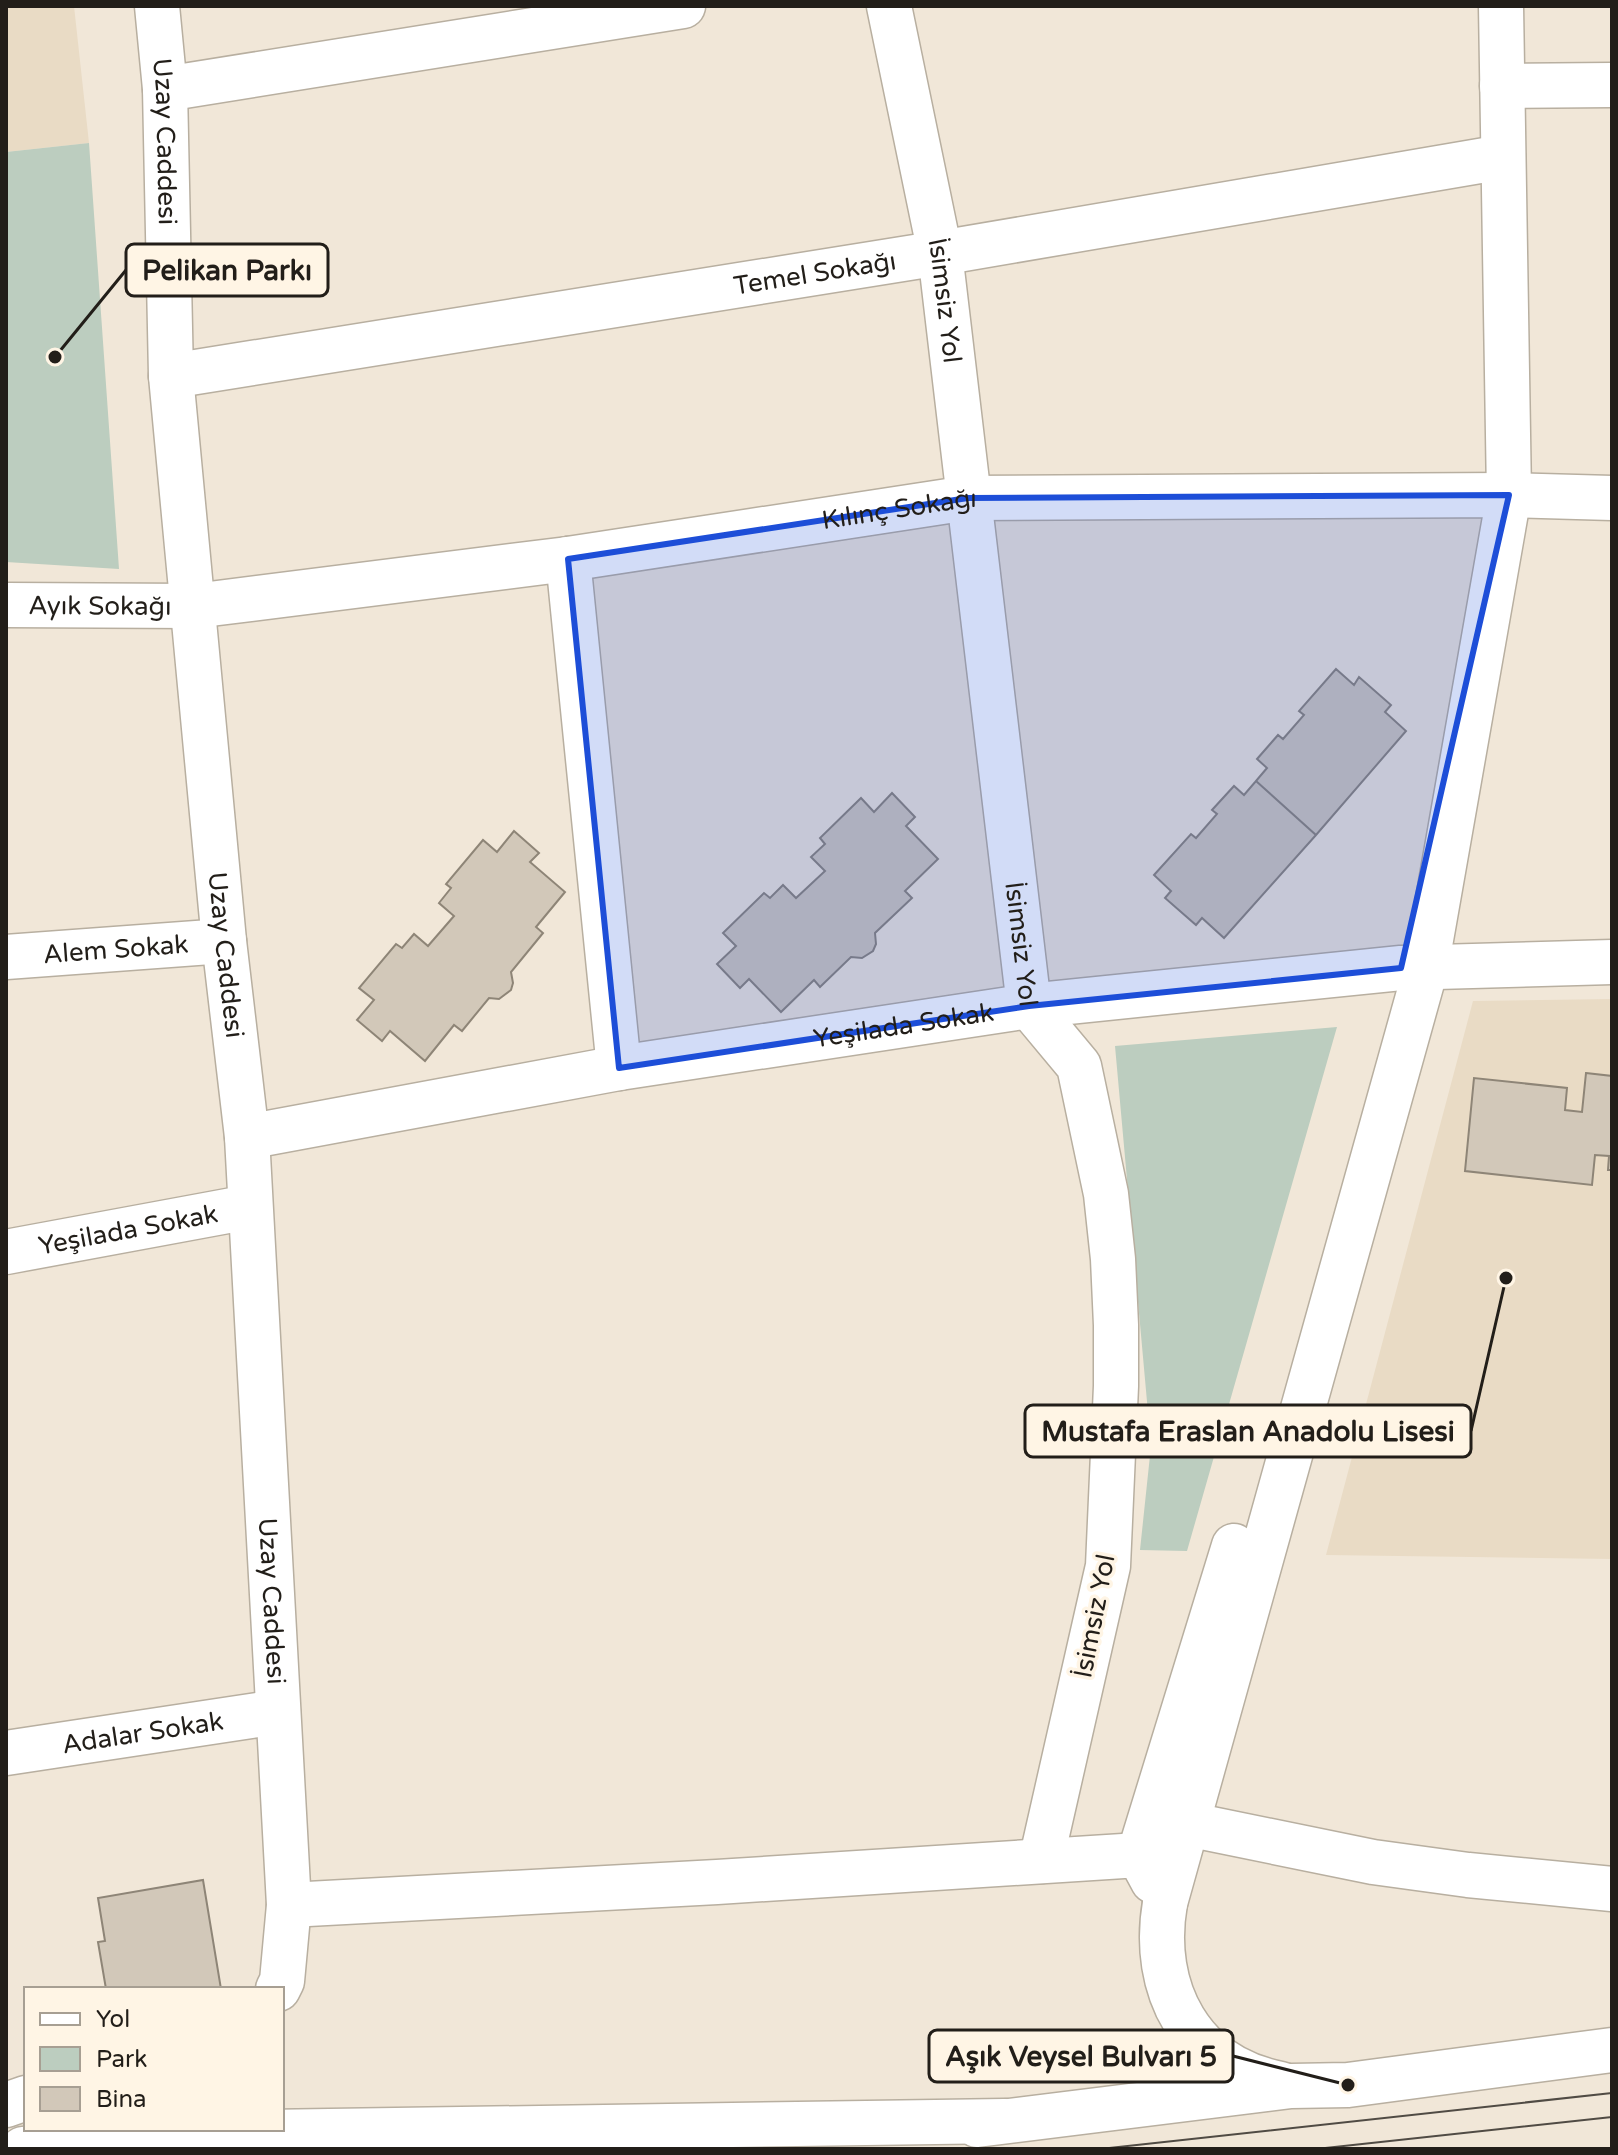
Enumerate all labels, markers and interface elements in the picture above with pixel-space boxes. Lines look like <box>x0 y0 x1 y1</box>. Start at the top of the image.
street label: Uzay Caddesi <box>146 57 183 225</box>
street label: İsimsiz Yol <box>921 235 968 365</box>
callout: Pelikan Parkı <box>126 244 328 296</box>
street label: Temel Sokağı <box>731 245 898 302</box>
text: Pelikan Parkı <box>142 254 312 288</box>
street label: Kılınç Sokağı <box>820 483 977 536</box>
street label: Ayık Sokağı <box>28 590 172 622</box>
street label: Uzay Caddesi <box>202 870 250 1040</box>
street label: İsimsiz Yol <box>998 880 1044 1008</box>
street label: Alem Sokak <box>42 929 190 970</box>
street label: Yeşilada Sokak <box>811 997 996 1054</box>
street label: Yeşilada Sokak <box>36 1198 220 1262</box>
callout: Mustafa Eraslan Anadolu Lisesi <box>1025 1405 1471 1457</box>
text: Mustafa Eraslan Anadolu Lisesi <box>1041 1415 1455 1449</box>
street label: Uzay Caddesi <box>252 1517 292 1685</box>
street label: İsimsiz Yol <box>1067 1552 1122 1681</box>
street label: Adalar Sokak <box>60 1705 225 1760</box>
legend <box>24 1987 284 2131</box>
text: Yol <box>96 2005 130 2034</box>
callout: Aşık Veysel Bulvarı 5 <box>929 2030 1233 2082</box>
text: Aşık Veysel Bulvarı 5 <box>945 2040 1217 2074</box>
text: Park <box>96 2045 147 2074</box>
text: Bina <box>96 2085 147 2114</box>

